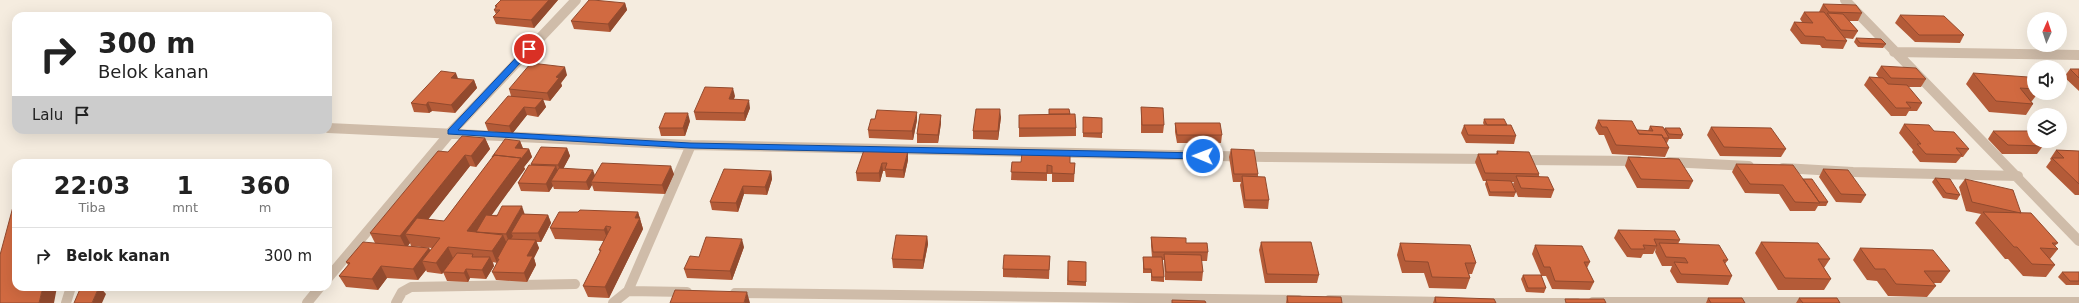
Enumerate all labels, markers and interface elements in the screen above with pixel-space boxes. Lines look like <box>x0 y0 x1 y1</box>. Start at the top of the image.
north arrow <box>2027 12 2067 52</box>
map controls <box>2027 12 2067 148</box>
text: 300 m <box>98 27 195 60</box>
icon: right <box>32 28 84 80</box>
pin <box>512 32 546 66</box>
icon: arrive <box>518 38 540 60</box>
button: sound <box>2027 60 2067 100</box>
text: Belok kanan <box>98 61 209 82</box>
icon: arrive <box>71 104 93 126</box>
text: Lalu <box>32 106 63 124</box>
button: layers <box>2027 108 2067 148</box>
position arrow <box>1182 135 1224 177</box>
text: 22:03 <box>54 172 130 200</box>
text: 1 <box>177 172 193 200</box>
text: 360 <box>240 172 290 200</box>
text: Tiba <box>78 200 106 215</box>
text: mnt <box>172 200 198 215</box>
text: m <box>259 200 271 215</box>
icon: right <box>32 245 54 267</box>
text: Belok kanan <box>66 247 170 265</box>
text: 300 m <box>264 247 312 265</box>

